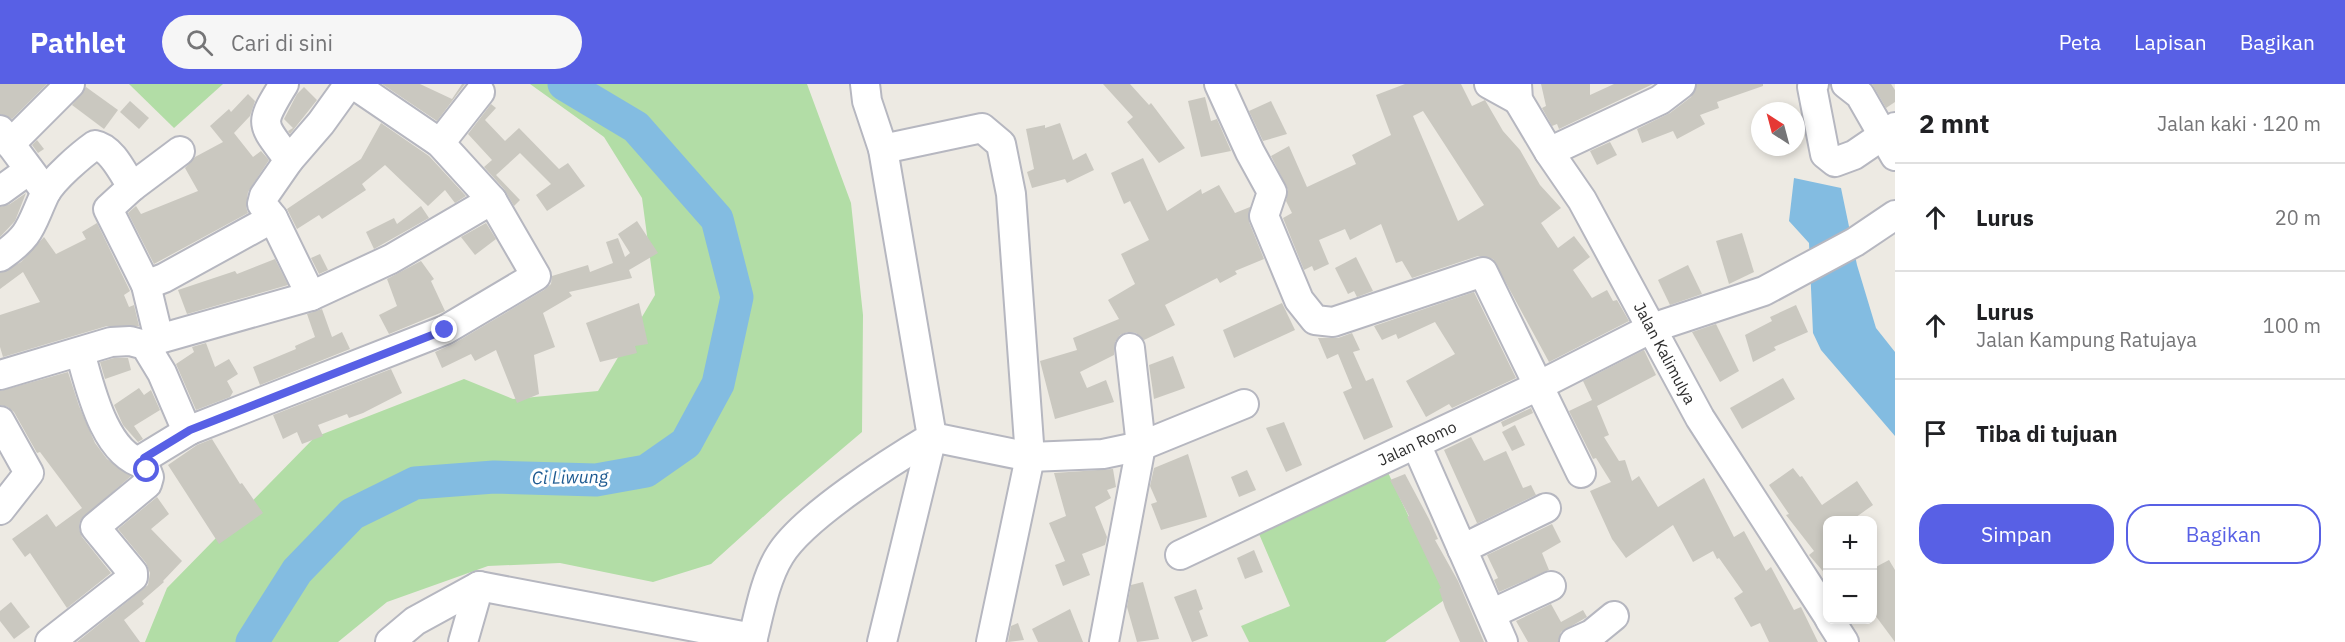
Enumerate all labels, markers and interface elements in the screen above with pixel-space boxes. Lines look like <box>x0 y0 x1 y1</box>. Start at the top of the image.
search box <box>162 15 582 69</box>
text: Pathlet <box>30 24 126 61</box>
icon: search <box>183 26 216 59</box>
text: Cari di sini <box>231 28 333 57</box>
text: Peta <box>2059 28 2101 56</box>
text: Lapisan <box>2134 28 2207 56</box>
text: Bagikan <box>2240 28 2315 56</box>
north arrow <box>1751 102 1805 156</box>
text: 2 mnt <box>1919 106 1989 140</box>
text: Jalan kaki · 120 m <box>2157 110 2321 137</box>
icon: ahead <box>1919 201 1952 234</box>
text: Lurus <box>1976 203 2034 232</box>
text: 20 m <box>2275 204 2321 231</box>
text: Lurus <box>1976 297 2034 326</box>
street label: Jalan Kalimulya <box>1630 298 1701 408</box>
icon: ahead <box>1919 309 1952 342</box>
text: 100 m <box>2263 312 2321 339</box>
route end <box>431 316 457 342</box>
text: Jalan Kampung Ratujaya <box>1976 326 2197 353</box>
street label: Jalan Romo <box>1375 416 1459 470</box>
icon: arrive <box>1919 417 1952 450</box>
text: Tiba di tujuan <box>1976 419 2118 448</box>
route start <box>133 456 159 482</box>
water label: Ci Liwung <box>532 465 609 489</box>
button: Simpan <box>1919 504 2114 564</box>
button: Bagikan <box>2126 504 2321 564</box>
map controls <box>1823 516 1877 624</box>
button: + <box>1823 516 1877 570</box>
button: − <box>1823 570 1877 624</box>

